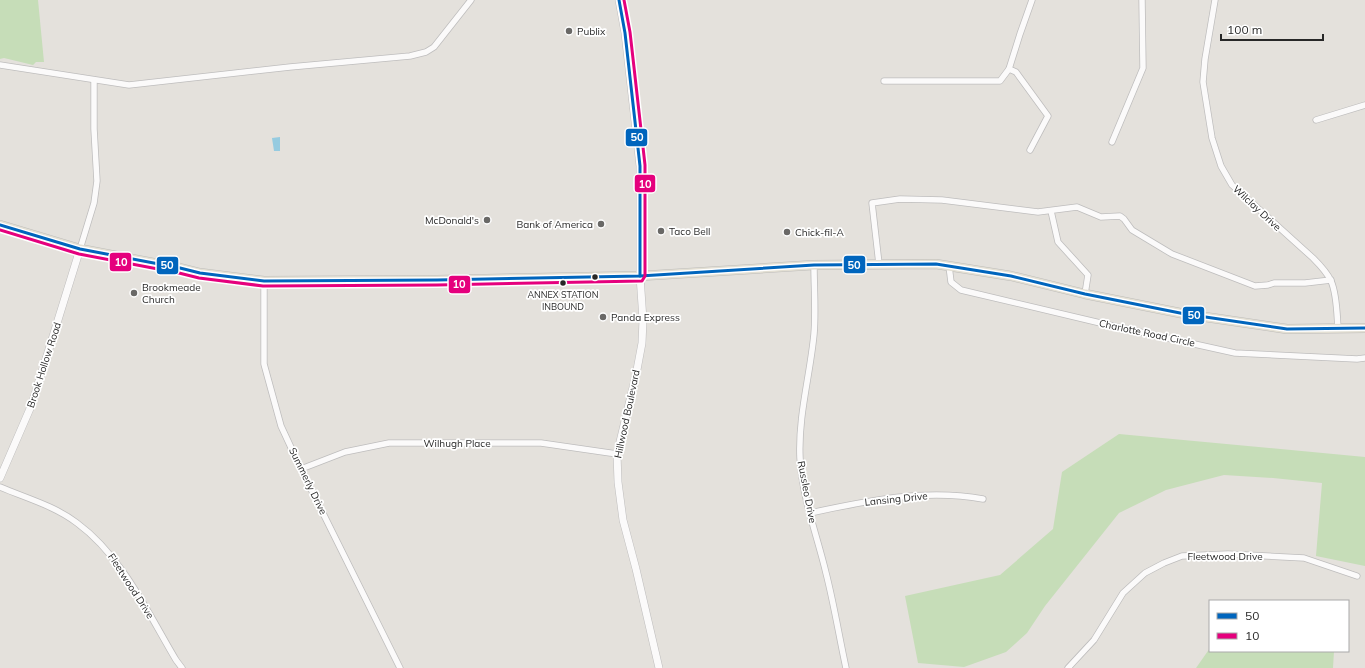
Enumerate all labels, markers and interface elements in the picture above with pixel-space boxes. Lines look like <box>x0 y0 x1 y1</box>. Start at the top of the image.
scale bar <box>1221 16 1323 42</box>
text: 100 m <box>1227 22 1262 37</box>
place label: Publix <box>577 25 606 38</box>
marker: Publix <box>564 26 574 36</box>
line badge: 50 <box>625 128 648 147</box>
text: 50 <box>630 130 644 144</box>
line badge: 10 <box>634 174 656 193</box>
text: 10 <box>638 177 652 191</box>
street label: Wilclay Drive <box>1230 182 1284 234</box>
place label: McDonald's <box>425 214 479 227</box>
marker: McDonald's <box>482 215 492 225</box>
place label: Bank of America <box>516 218 593 231</box>
marker: Bank of America <box>596 219 606 229</box>
place label: Taco Bell <box>669 225 710 238</box>
marker: Taco Bell <box>656 226 666 236</box>
place label: Chick-fil-A <box>795 226 844 239</box>
marker: Chick-fil-A <box>782 227 792 237</box>
line badge: 10 <box>109 252 132 272</box>
text: 10 <box>114 255 128 269</box>
line badge: 50 <box>843 255 866 274</box>
line badge: 50 <box>156 256 179 275</box>
text: 50 <box>160 258 174 272</box>
text: 50 <box>847 258 861 272</box>
unlabelled marker <box>590 272 600 282</box>
line badge: 10 <box>448 275 471 294</box>
text: 10 <box>452 277 466 291</box>
marker: ANNEX STATION INBOUND <box>558 278 568 288</box>
place label: Brookmeade Church <box>142 281 201 306</box>
marker: Brookmeade Church <box>129 288 139 298</box>
place label: ANNEX STATION INBOUND <box>527 289 599 312</box>
line badge: 50 <box>1182 306 1205 325</box>
text: 50 <box>1187 308 1201 322</box>
place label: Panda Express <box>611 311 680 324</box>
marker: Panda Express <box>598 312 608 322</box>
street label: Charlotte Road Circle <box>1098 316 1196 350</box>
street label: Brook Hollow Road <box>24 321 64 409</box>
street label: Hillwood Boulevard <box>611 369 643 459</box>
street label: Wilhugh Place <box>423 437 491 450</box>
street label: Summerly Drive <box>286 445 330 517</box>
street label: Russleo Drive <box>795 460 819 524</box>
street label: Lansing Drive <box>864 489 928 509</box>
street label: Fleetwood Drive <box>1187 550 1263 563</box>
street label: Fleetwood Drive <box>105 551 157 621</box>
legend <box>1209 600 1349 652</box>
text: 50 <box>1245 608 1259 623</box>
text: 10 <box>1245 628 1259 643</box>

